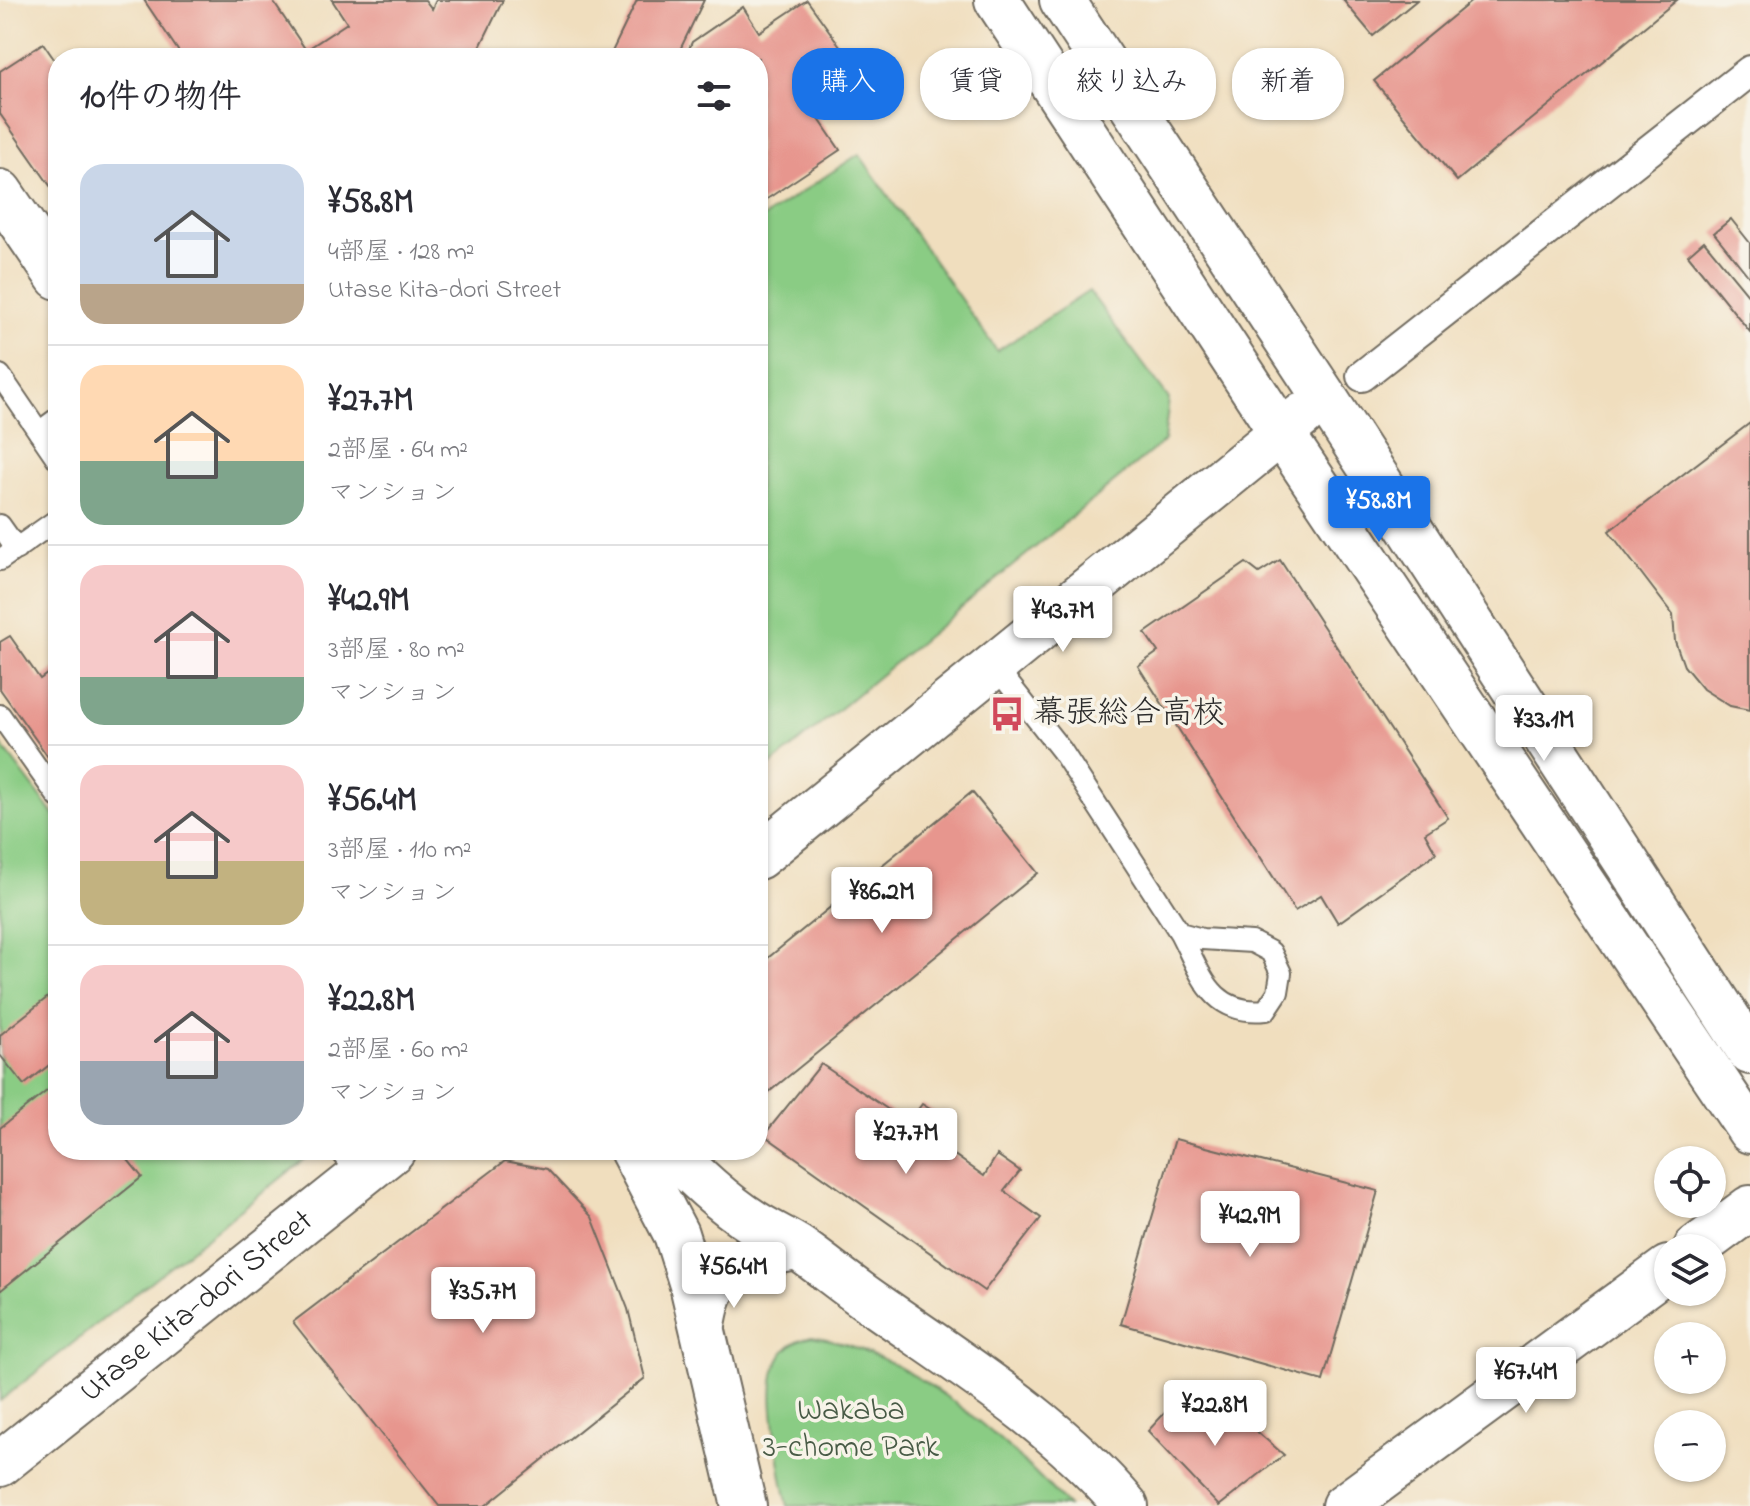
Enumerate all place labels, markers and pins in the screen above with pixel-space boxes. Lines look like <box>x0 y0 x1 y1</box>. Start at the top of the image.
pin: ¥58.8M <box>1314 476 1444 544</box>
pin: ¥43.7M <box>998 586 1128 654</box>
place label: 幕張総合高校 <box>1033 691 1225 738</box>
bus stop icon: 幕張総合高校 <box>988 695 1026 733</box>
pin: ¥33.1M <box>1479 695 1609 763</box>
pin: ¥86.2M <box>817 867 947 935</box>
pin: ¥27.7M <box>841 1108 971 1176</box>
pin: ¥42.9M <box>1185 1191 1315 1259</box>
pin: ¥56.4M <box>669 1242 799 1310</box>
pin: ¥35.7M <box>418 1267 548 1335</box>
pin: ¥67.4M <box>1461 1347 1591 1415</box>
pin: ¥22.8M <box>1150 1380 1280 1448</box>

